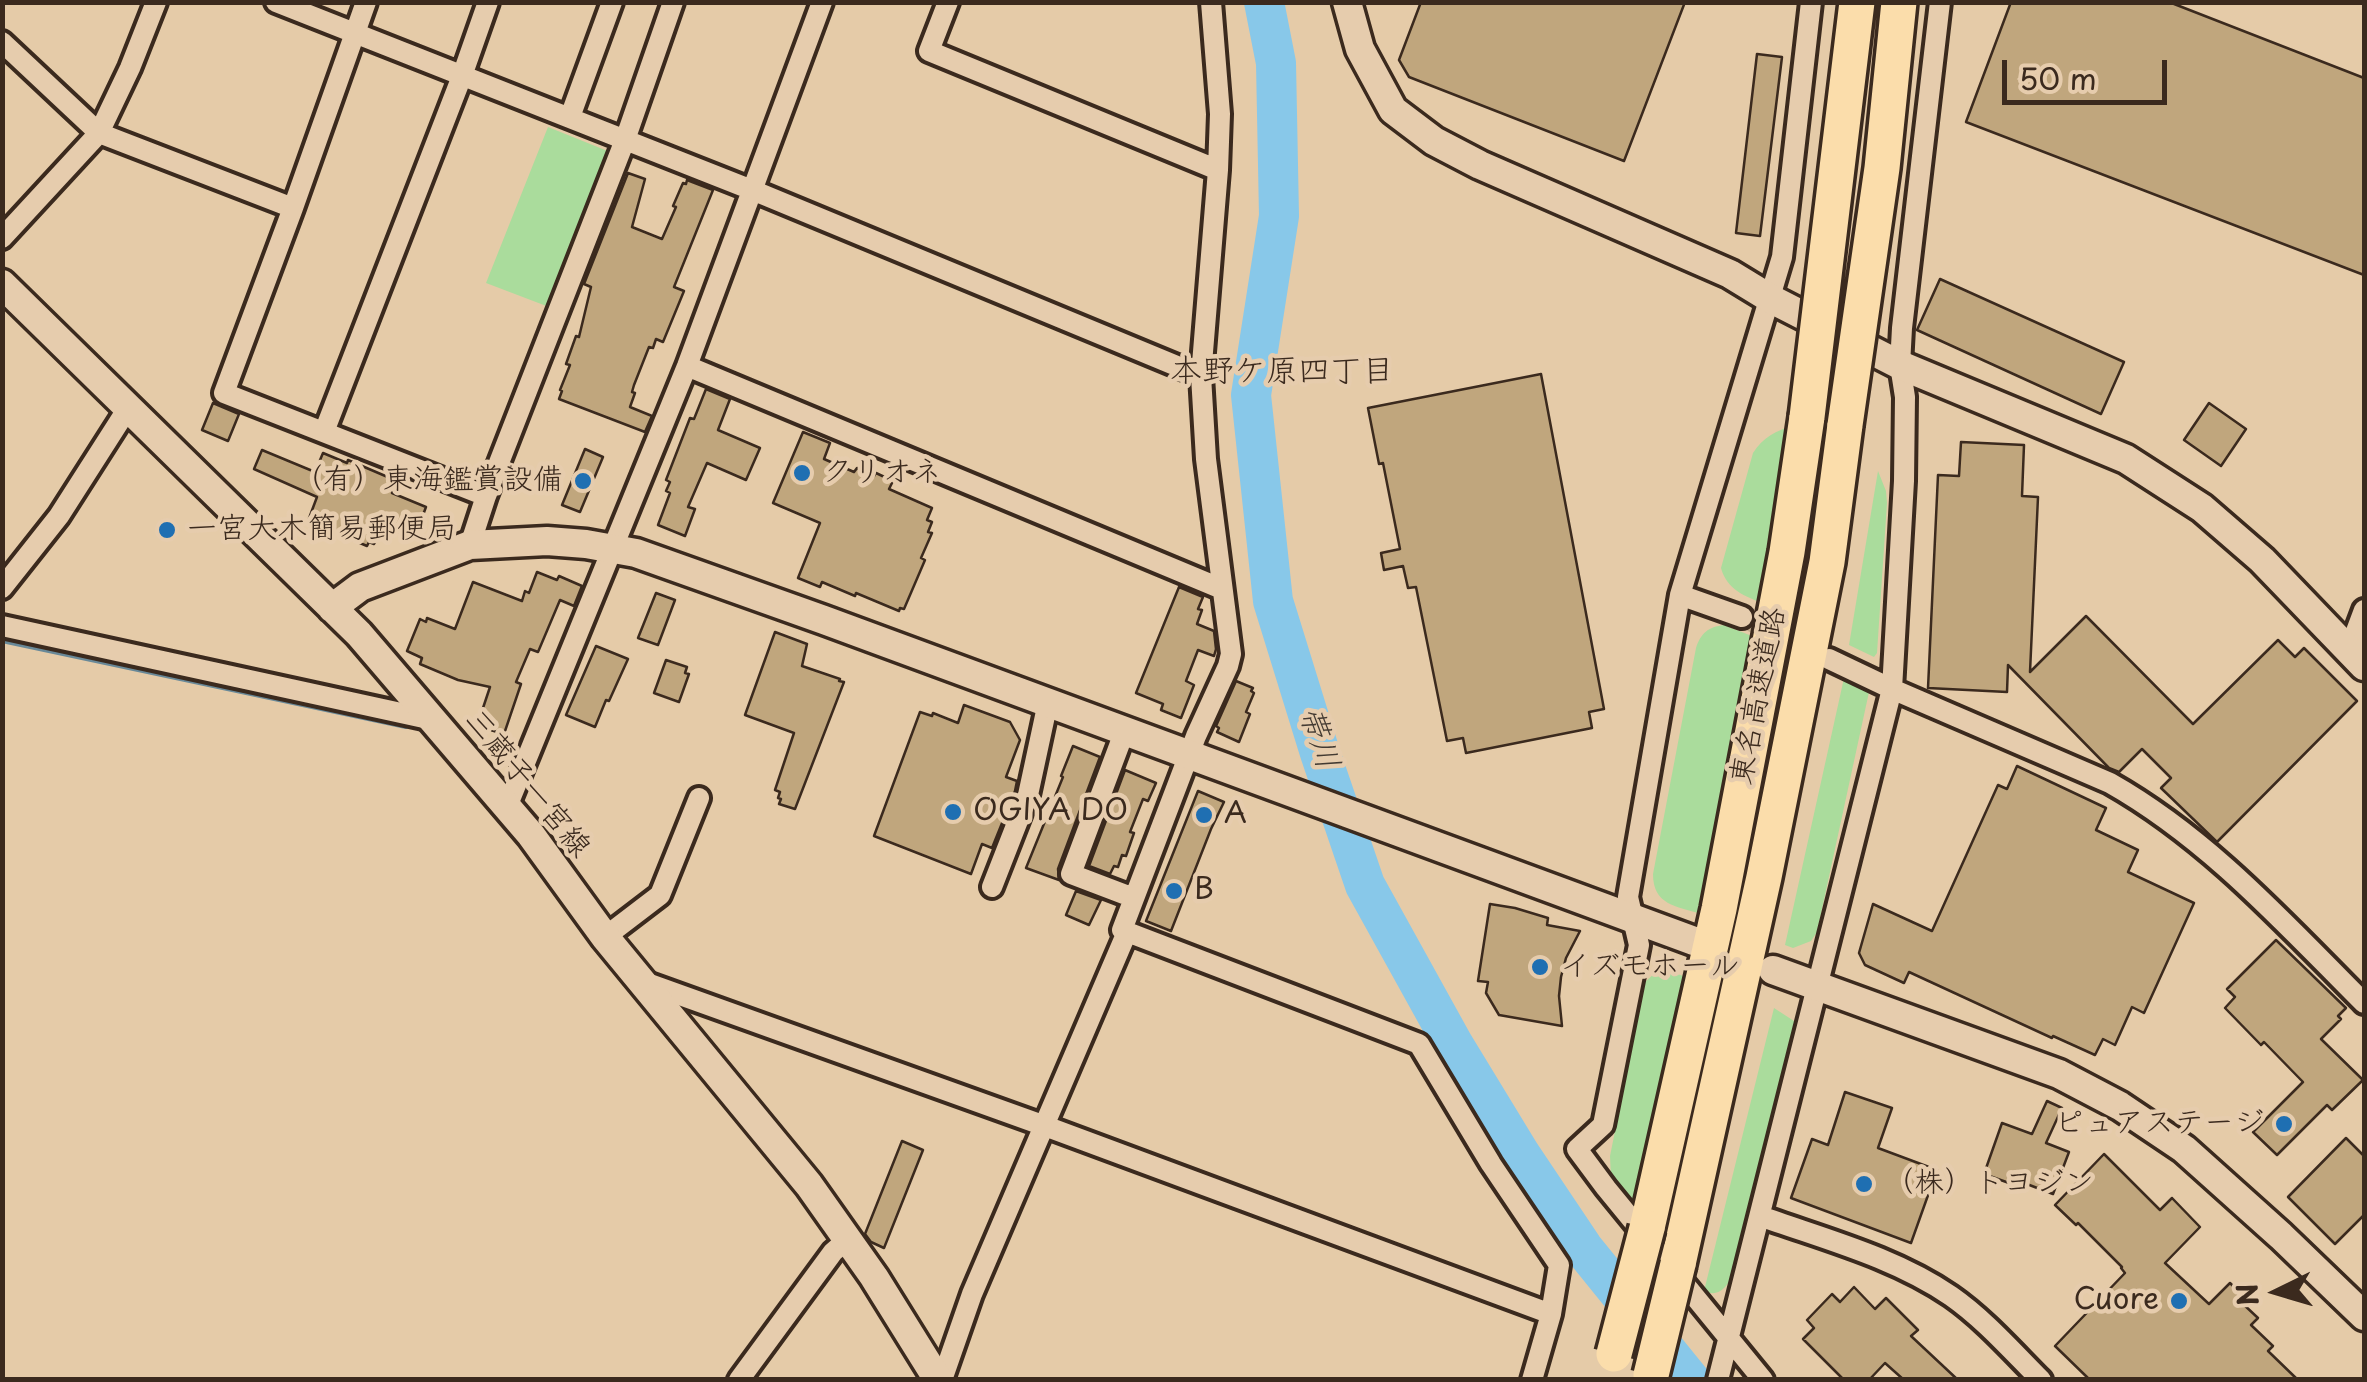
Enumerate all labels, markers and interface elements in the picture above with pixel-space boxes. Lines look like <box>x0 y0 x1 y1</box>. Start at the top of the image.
scale bar <box>2007 40 2172 102</box>
text: 50 m <box>2019 55 2097 100</box>
district label: 本野ケ原四丁目 <box>1170 353 1394 391</box>
place label: クリオネ <box>822 455 942 491</box>
marker: クリオネ <box>791 462 813 484</box>
place label: （有）東海鑑賞設備 <box>293 463 563 499</box>
marker: （有）東海鑑賞設備 <box>572 470 594 492</box>
place label: 一宮大木簡易郵便局 <box>187 512 457 548</box>
marker: 一宮大木簡易郵便局 <box>156 519 178 541</box>
street label: 東名高速道路 <box>1724 604 1794 788</box>
water label: 帯川 <box>1290 702 1346 774</box>
street label: 三蔵子一宮線 <box>456 703 598 865</box>
place label: OGIYA DO <box>973 794 1128 830</box>
place label: A <box>1224 797 1247 833</box>
marker: OGIYA DO <box>942 801 964 823</box>
marker: A <box>1193 804 1215 826</box>
place label: B <box>1194 873 1214 909</box>
marker: B <box>1163 880 1185 902</box>
place label: イズモホール <box>1560 949 1740 985</box>
marker: イズモホール <box>1529 956 1551 978</box>
place label: ピュアステージ <box>2054 1106 2264 1142</box>
marker: ピュアステージ <box>2273 1113 2295 1135</box>
place label: （株）トヨジン <box>1884 1166 2094 1202</box>
marker: （株）トヨジン <box>1853 1173 1875 1195</box>
north arrow <box>2227 1242 2327 1342</box>
text: N <box>2224 1282 2269 1308</box>
place label: Cuore <box>2073 1283 2159 1319</box>
marker: Cuore <box>2168 1290 2190 1312</box>

